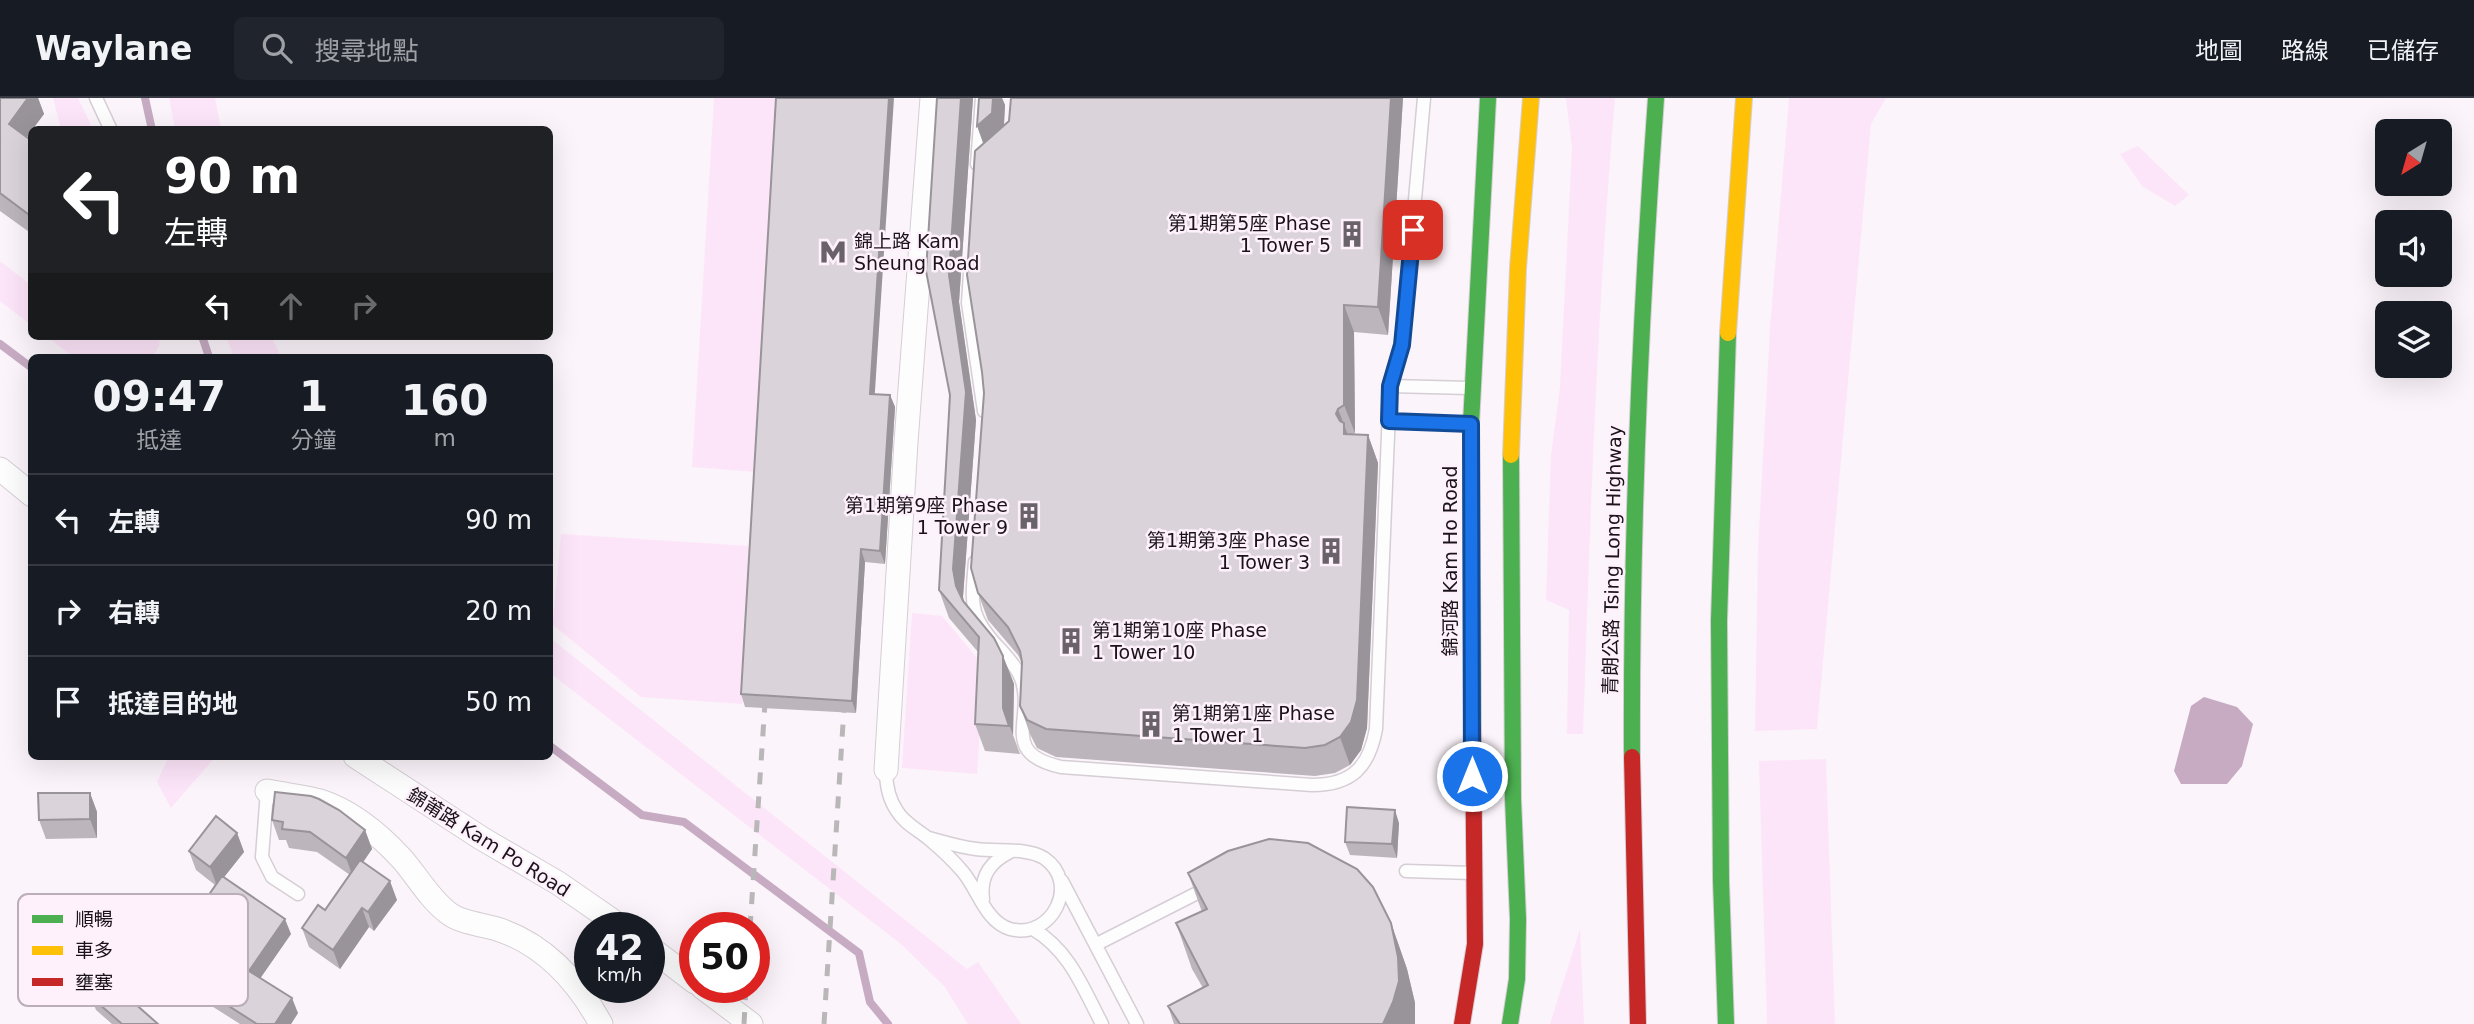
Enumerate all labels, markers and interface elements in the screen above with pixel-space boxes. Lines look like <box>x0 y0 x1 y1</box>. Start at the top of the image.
search box <box>234 17 724 80</box>
text: Waylane <box>35 29 192 68</box>
icon: search <box>258 29 296 67</box>
text: 搜尋地點 <box>314 36 418 66</box>
text: 地圖 <box>2195 37 2243 65</box>
text: 路線 <box>2281 37 2329 65</box>
text: 已儲存 <box>2367 37 2439 65</box>
north arrow <box>2375 119 2452 196</box>
map controls <box>2375 119 2452 378</box>
text: 90 m <box>164 148 300 205</box>
icon: left <box>49 154 140 245</box>
pin <box>1383 200 1443 260</box>
button: sound <box>2375 210 2452 287</box>
icon: arrive <box>1394 211 1432 249</box>
place label: 第1期第5座 Phase 1 Tower 5 <box>1168 212 1331 256</box>
text: 左轉 <box>164 214 228 252</box>
building icon: 第1期第5座 Phase 1 Tower 5 <box>1337 219 1367 249</box>
place label: 錦上路 Kam Sheung Road <box>854 230 980 274</box>
metro station icon: 錦上路 Kam Sheung Road <box>818 237 848 267</box>
icon: left <box>199 287 237 325</box>
icon: ahead <box>272 287 310 325</box>
icon: right <box>345 287 383 325</box>
button: layers <box>2375 301 2452 378</box>
text: 09:47 <box>92 372 226 421</box>
text: 1 <box>299 372 328 421</box>
text: 160 <box>401 376 489 425</box>
text: m <box>434 425 456 451</box>
street label: 青朗公路 Tsing Long Highway <box>1599 425 1625 695</box>
text: 抵達 <box>136 427 182 453</box>
text: 分鐘 <box>291 427 337 453</box>
street label: 錦河路 Kam Ho Road <box>1439 466 1461 656</box>
place label: 第1期第9座 Phase 1 Tower 9 <box>845 494 1008 538</box>
icon: left <box>49 501 87 539</box>
building icon: 第1期第9座 Phase 1 Tower 9 <box>1014 501 1044 531</box>
text: 90 m <box>465 505 532 535</box>
text: 左轉 <box>108 507 160 537</box>
place label: 第1期第3座 Phase 1 Tower 3 <box>1147 529 1310 573</box>
building icon: 第1期第3座 Phase 1 Tower 3 <box>1316 536 1346 566</box>
icon: right <box>49 592 87 630</box>
text: 20 m <box>465 596 532 626</box>
text: 右轉 <box>108 598 160 628</box>
place label: 第1期第10座 Phase 1 Tower 10 <box>1092 619 1267 663</box>
building icon: 第1期第10座 Phase 1 Tower 10 <box>1056 626 1086 656</box>
icon: arrive <box>49 683 87 721</box>
text: 50 m <box>465 687 532 717</box>
text: 抵達目的地 <box>108 689 238 719</box>
place label: 第1期第1座 Phase 1 Tower 1 <box>1172 702 1335 746</box>
building icon: 第1期第1座 Phase 1 Tower 1 <box>1136 709 1166 739</box>
position arrow <box>1435 739 1509 813</box>
street label: 錦莆路 Kam Po Road <box>404 783 574 901</box>
legend <box>18 894 248 1006</box>
text: 順暢 <box>75 908 113 930</box>
speed limit sign: 50 <box>679 912 770 1003</box>
text: 42 <box>595 928 644 968</box>
text: 車多 <box>75 939 113 961</box>
text: km/h <box>597 964 642 985</box>
text: 壅塞 <box>75 971 113 993</box>

